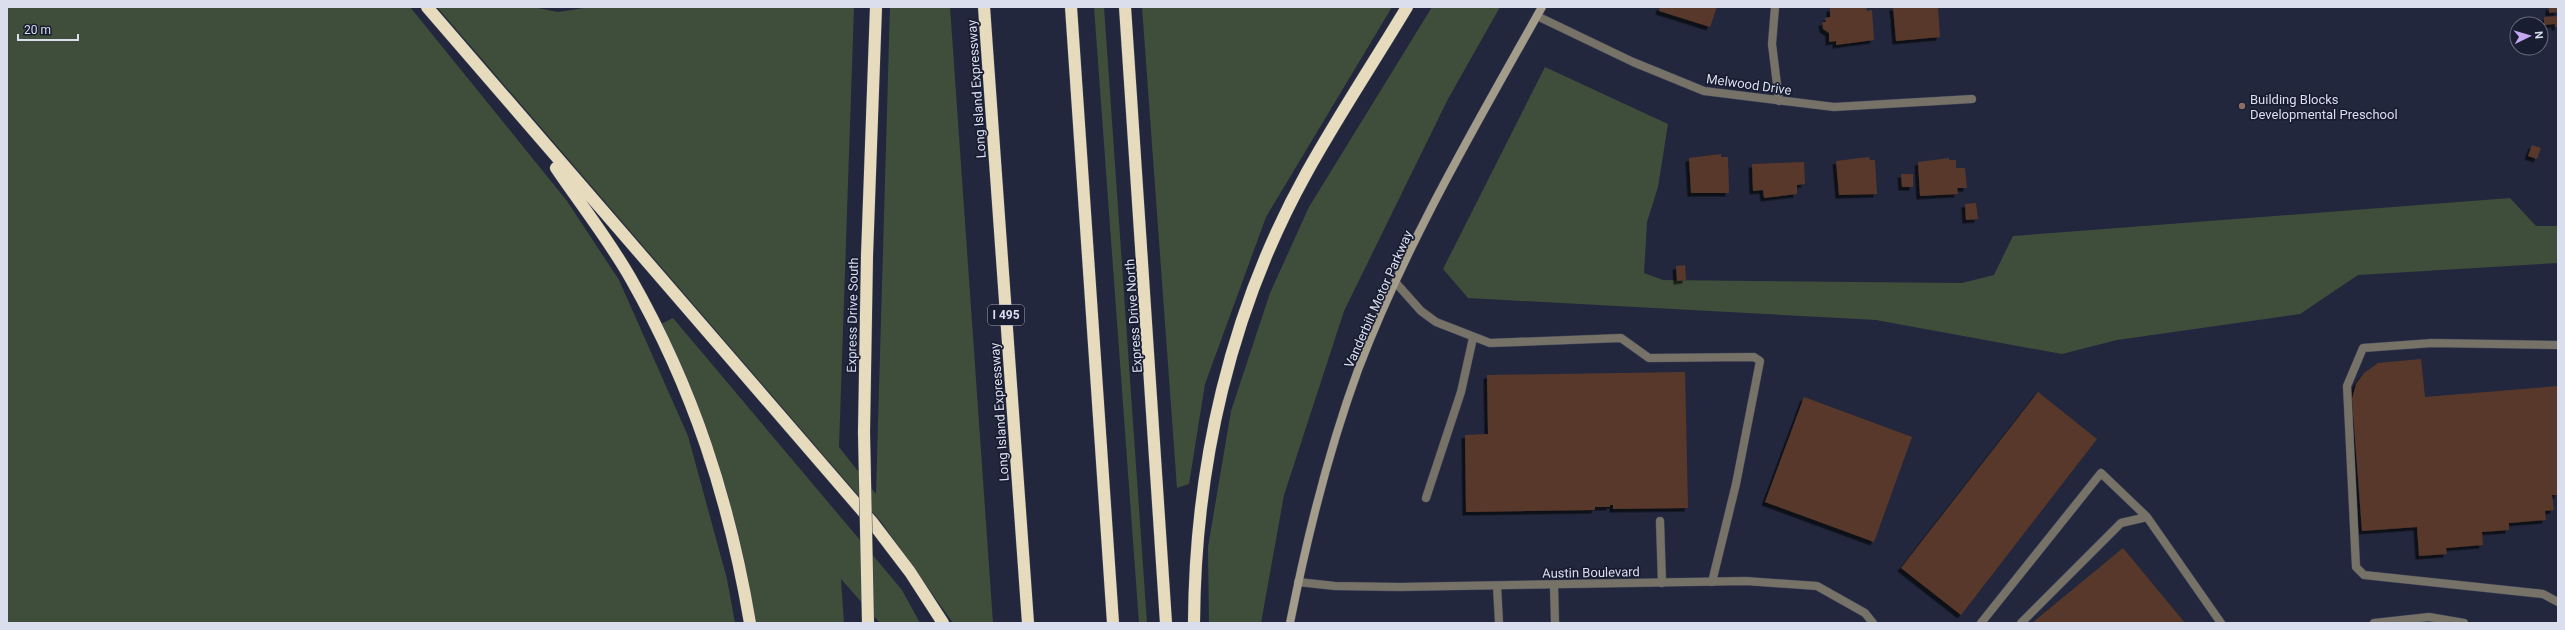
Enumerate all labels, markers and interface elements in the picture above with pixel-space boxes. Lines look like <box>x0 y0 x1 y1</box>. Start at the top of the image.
scale bar <box>18 16 78 42</box>
north arrow <box>2509 16 2549 56</box>
street label: Long Island Expressway <box>964 19 989 159</box>
text: 20 m <box>24 23 51 37</box>
text: N <box>2532 31 2545 40</box>
street label: Melwood Drive <box>1705 71 1793 98</box>
place label: Building Blocks Developmental Preschool <box>2250 92 2398 122</box>
marker: Building Blocks Developmental Preschool <box>2237 101 2247 111</box>
street label: Vanderbilt Motor Parkway <box>1341 228 1416 370</box>
street label: Express Drive South <box>844 257 861 373</box>
street label: Express Drive North <box>1122 258 1145 373</box>
road number: I 495 <box>988 305 1024 325</box>
street label: Long Island Expressway <box>987 342 1012 482</box>
street label: Austin Boulevard <box>1542 564 1640 581</box>

